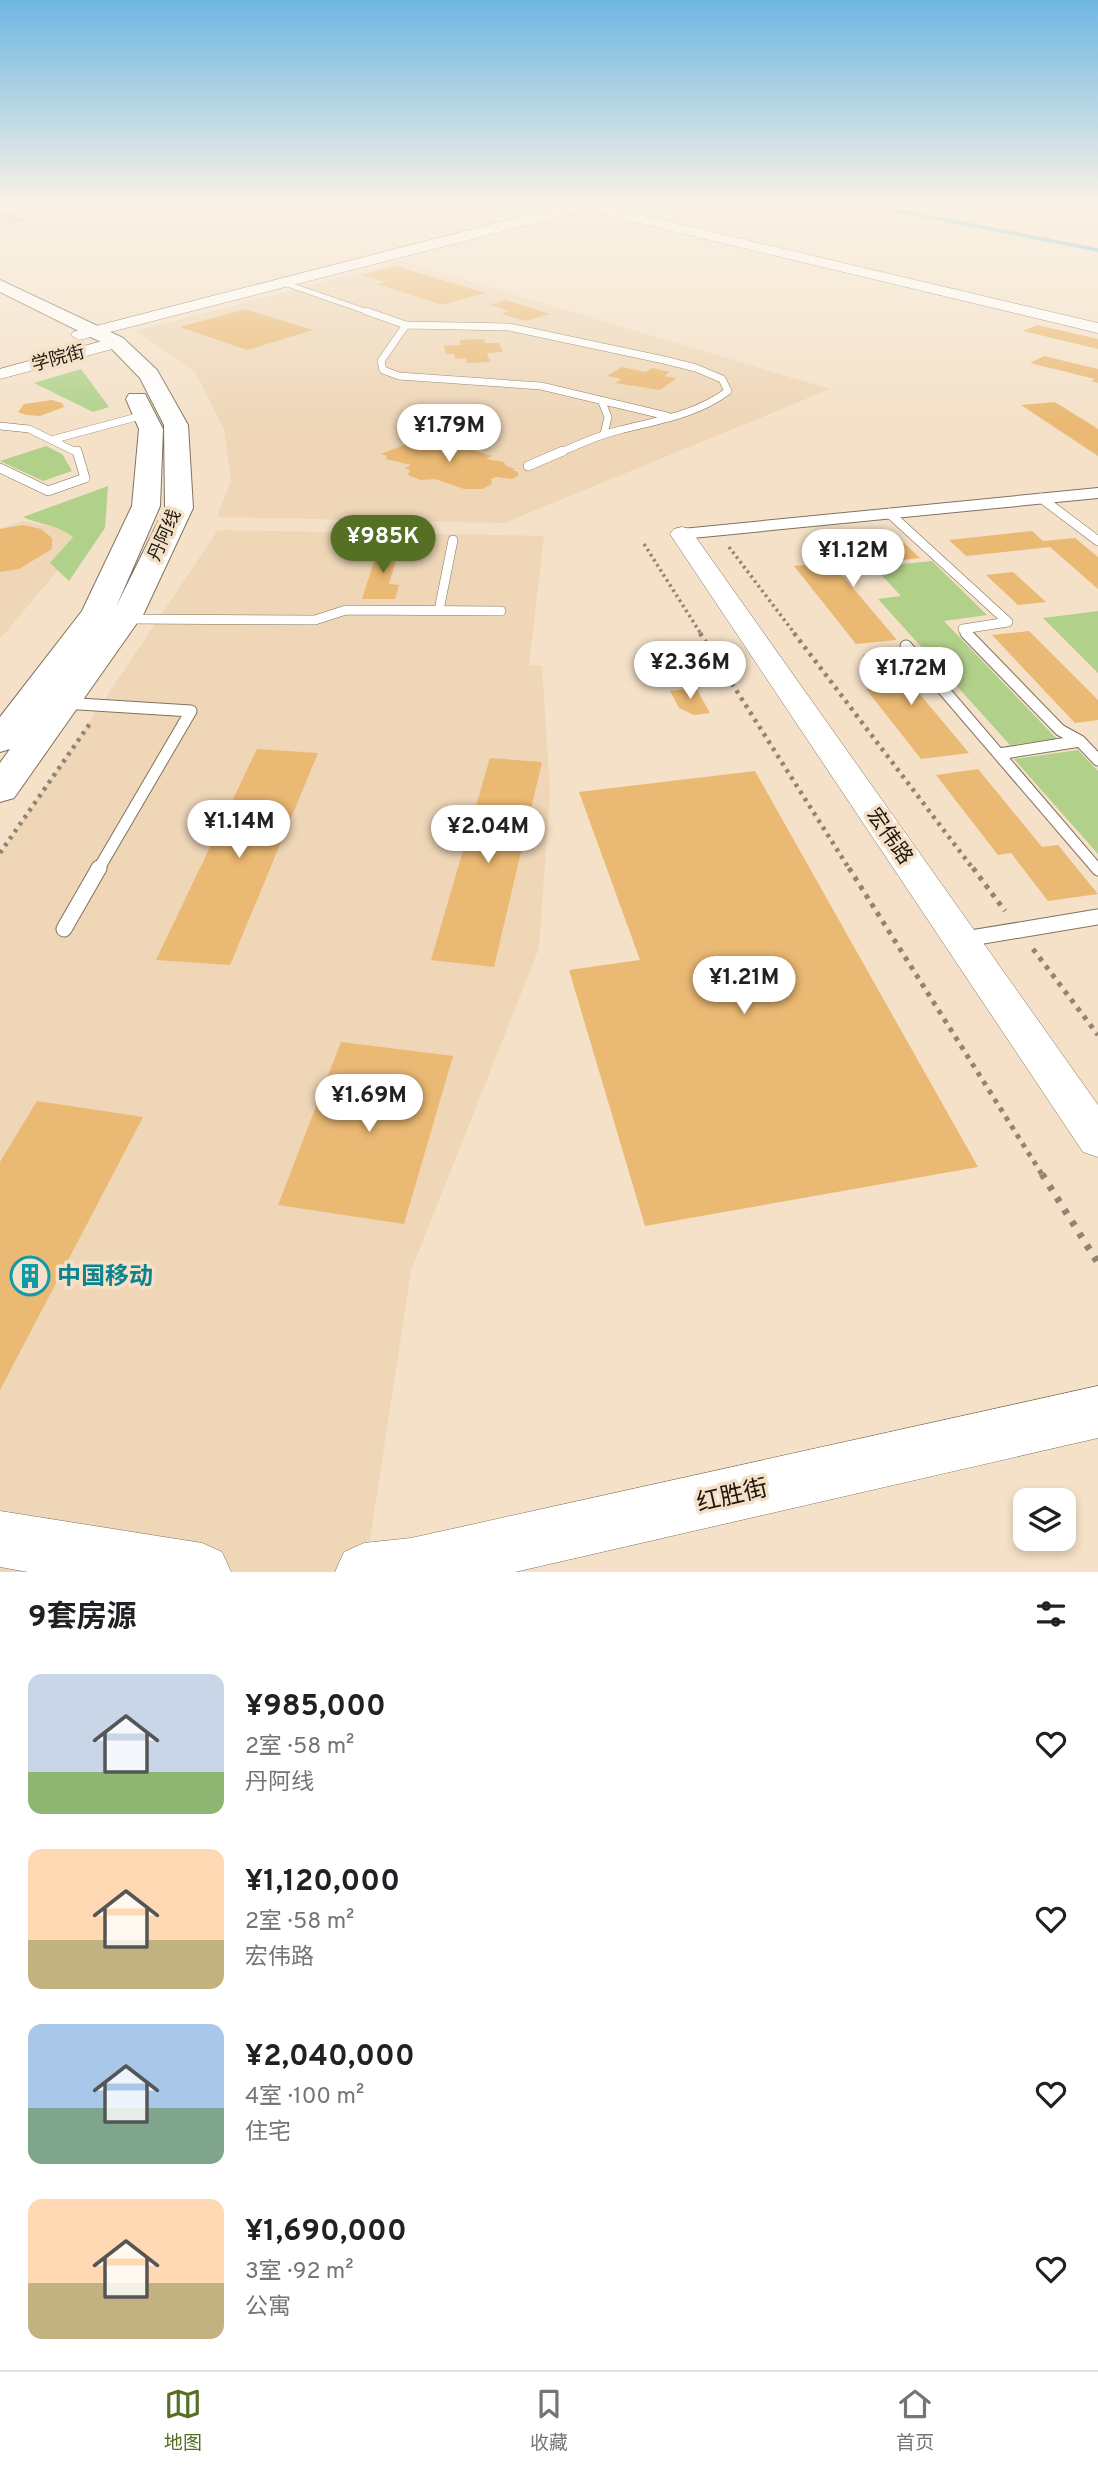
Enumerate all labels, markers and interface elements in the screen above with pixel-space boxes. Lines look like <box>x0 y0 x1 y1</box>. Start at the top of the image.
street label: 学院街 <box>29 341 87 378</box>
pin: ¥1.79M <box>392 405 506 464</box>
text: ¥1.79M <box>413 412 485 441</box>
street label: 丹阿线 <box>144 506 187 565</box>
pin: ¥985K <box>334 516 432 575</box>
text: ¥985K <box>347 523 419 552</box>
pin: ¥1.12M <box>796 530 910 589</box>
text: ¥1.12M <box>818 537 888 566</box>
pin: ¥2.36M <box>633 642 747 701</box>
pin: ¥1.72M <box>854 648 968 707</box>
text: ¥2.36M <box>650 649 730 678</box>
text: ¥1.72M <box>875 655 947 684</box>
pin: ¥1.14M <box>182 800 296 860</box>
street label: 宏伟路 <box>860 803 918 870</box>
pin: ¥2.04M <box>431 806 545 865</box>
text: ¥1.14M <box>203 808 275 837</box>
text: ¥2.04M <box>447 813 529 842</box>
pin: ¥1.21M <box>687 956 801 1016</box>
text: ¥1.21M <box>709 964 779 993</box>
pin: ¥1.69M <box>312 1074 426 1134</box>
text: ¥1.69M <box>331 1082 407 1111</box>
building icon: 中国移动 <box>9 1255 51 1297</box>
place label: 中国移动 <box>57 1263 153 1293</box>
street label: 红胜街 <box>694 1474 771 1520</box>
map controls <box>1013 1488 1076 1551</box>
button: layers <box>1013 1488 1076 1551</box>
icon: filters <box>1032 1595 1070 1633</box>
text: 9套房源 <box>28 1600 136 1637</box>
text: ¥985,000 <box>245 1689 386 1726</box>
icon: home <box>84 1702 168 1786</box>
icon: heart <box>1032 1725 1070 1763</box>
text: 2室 · 58 m² <box>245 1733 354 1762</box>
text: 丹阿线 <box>245 1769 314 1798</box>
text: ¥1,120,000 <box>245 1864 400 1901</box>
icon: home <box>84 1877 168 1961</box>
icon: heart <box>1032 1900 1070 1938</box>
text: 2室 · 58 m² <box>245 1908 354 1937</box>
text: 宏伟路 <box>245 1944 314 1973</box>
text: ¥2,040,000 <box>245 2039 415 2076</box>
icon: home <box>84 2052 168 2136</box>
icon: heart <box>1032 2075 1070 2113</box>
text: 4室 · 100 m² <box>245 2083 364 2112</box>
text: 住宅 <box>245 2119 291 2148</box>
text: ¥1,690,000 <box>245 2214 407 2251</box>
icon: home <box>84 2227 168 2311</box>
icon: heart <box>1032 2250 1070 2288</box>
text: 3室 · 92 m² <box>245 2258 354 2287</box>
text: 公寓 <box>245 2294 291 2323</box>
tab: 地图 <box>164 2385 202 2456</box>
tab: 收藏 <box>530 2385 568 2456</box>
tab: 首页 <box>896 2385 934 2456</box>

